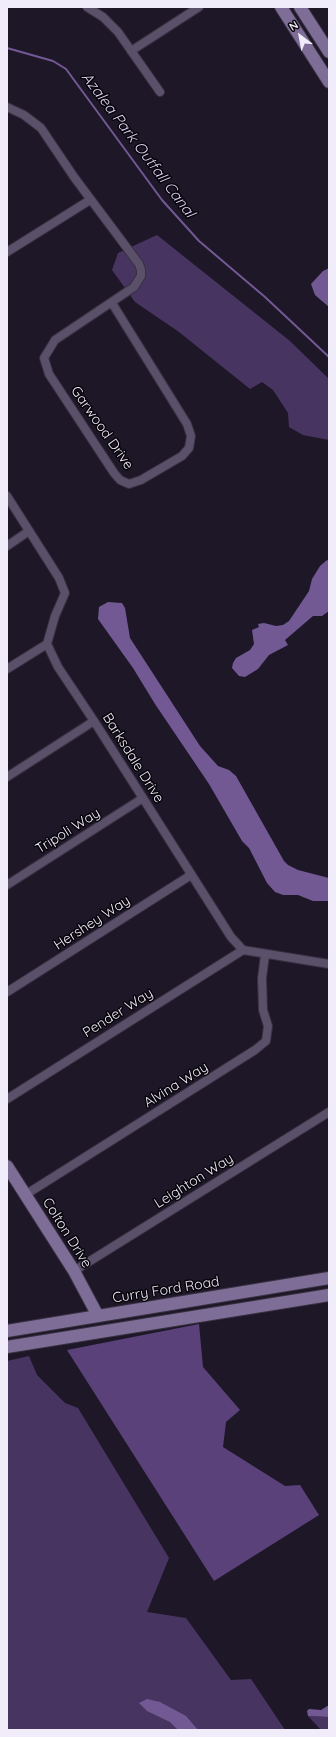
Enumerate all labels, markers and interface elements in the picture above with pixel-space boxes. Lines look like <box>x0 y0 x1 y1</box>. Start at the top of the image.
north arrow <box>280 16 320 56</box>
text: N <box>286 18 301 34</box>
water label: Azalea Park Outfall Canal <box>78 69 198 221</box>
street label: Garwood Drive <box>67 383 137 473</box>
street label: Barksdale Drive <box>99 710 167 806</box>
street label: Tripoli Way <box>33 805 103 857</box>
street label: Hershey Way <box>51 892 133 954</box>
street label: Pender Way <box>80 985 156 1041</box>
street label: Alvina Way <box>141 1059 211 1111</box>
street label: Leighton Way <box>151 1150 237 1212</box>
street label: Colton Drive <box>39 1195 95 1271</box>
street label: Curry Ford Road <box>111 1273 221 1307</box>

